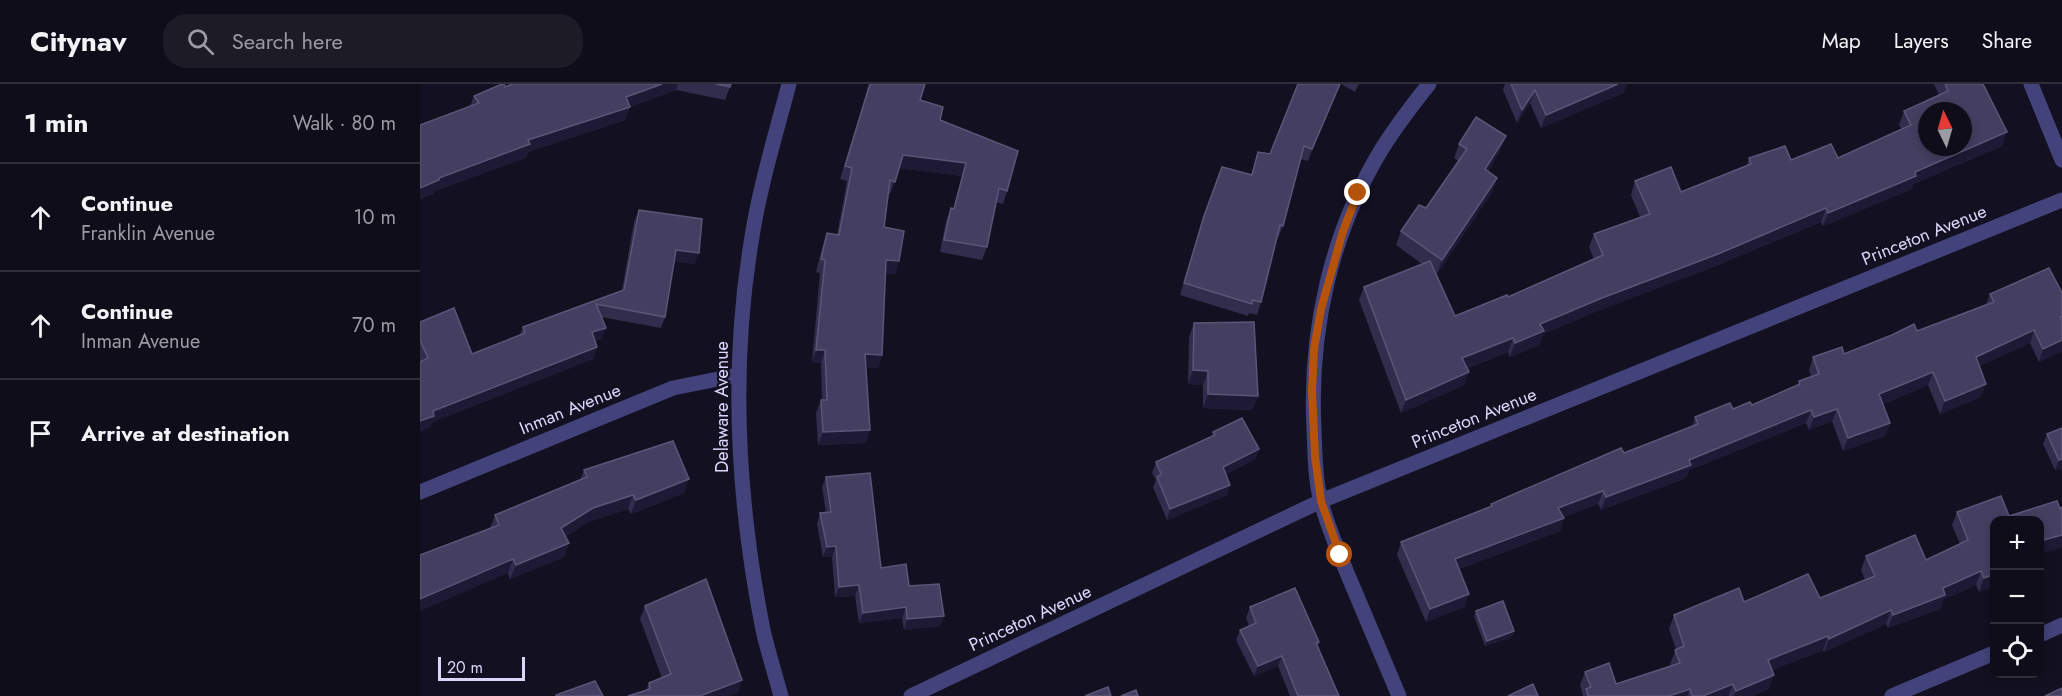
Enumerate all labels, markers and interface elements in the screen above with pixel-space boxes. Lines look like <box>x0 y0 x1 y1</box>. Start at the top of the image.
search box <box>163 14 583 68</box>
text: Citynav <box>30 21 127 62</box>
icon: search <box>184 25 217 58</box>
text: Search here <box>232 25 343 57</box>
text: Map <box>1822 26 1861 56</box>
text: Layers <box>1894 26 1949 56</box>
text: Share <box>1982 26 2032 56</box>
north arrow <box>1918 102 1972 156</box>
text: 1 min <box>24 104 88 142</box>
text: Walk · 80 m <box>293 109 396 138</box>
route end <box>1344 179 1370 205</box>
text: Continue <box>81 187 173 219</box>
street label: Princeton Avenue <box>1858 198 1990 272</box>
icon: ahead <box>24 201 57 234</box>
text: 10 m <box>353 203 396 232</box>
text: Franklin Avenue <box>81 219 215 248</box>
text: Continue <box>81 295 173 327</box>
icon: ahead <box>24 309 57 342</box>
text: 70 m <box>352 311 396 340</box>
text: Inman Avenue <box>81 327 200 356</box>
street label: Delaware Avenue <box>709 341 735 473</box>
street label: Inman Avenue <box>515 377 625 441</box>
street label: Princeton Avenue <box>1408 381 1540 455</box>
icon: arrive <box>24 417 57 450</box>
text: Arrive at destination <box>81 417 290 449</box>
map controls <box>1990 516 2044 678</box>
button: + <box>1990 516 2044 570</box>
route start <box>1326 541 1352 567</box>
button: − <box>1990 570 2044 624</box>
street label: Princeton Avenue <box>964 578 1096 658</box>
button: locate <box>1990 624 2044 678</box>
scale bar <box>438 654 525 682</box>
text: 20 m <box>447 656 483 679</box>

